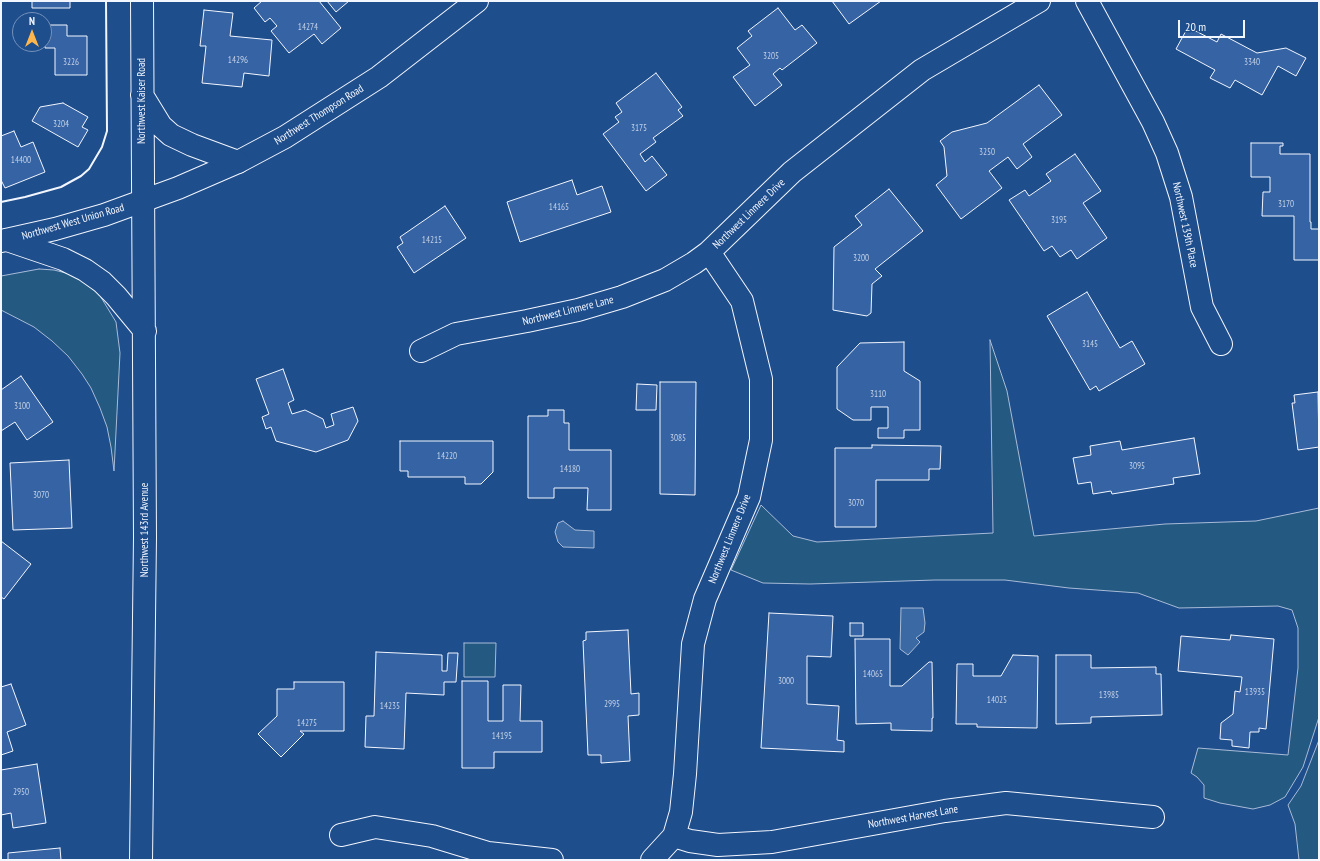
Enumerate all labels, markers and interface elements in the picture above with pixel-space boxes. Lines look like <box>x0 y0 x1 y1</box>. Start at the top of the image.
north arrow <box>12 12 52 52</box>
scale bar <box>1180 12 1247 38</box>
text: N <box>29 14 35 28</box>
text: 20 m <box>1185 19 1206 34</box>
house number: 14274 <box>298 22 318 32</box>
house number: 3205 <box>763 51 779 61</box>
house number: 14296 <box>228 55 248 65</box>
house number: 3226 <box>63 57 79 67</box>
house number: 3340 <box>1244 57 1260 67</box>
street label: Northwest Kaiser Road <box>135 58 149 144</box>
street label: Northwest Thompson Road <box>272 82 366 148</box>
house number: 3204 <box>53 119 69 129</box>
house number: 3175 <box>631 123 647 133</box>
house number: 3250 <box>979 147 995 157</box>
house number: 14400 <box>11 155 31 165</box>
street label: Northwest Linmere Drive <box>710 176 788 252</box>
street label: Northwest 139th Place <box>1169 181 1201 269</box>
house number: 3170 <box>1278 199 1294 209</box>
street label: Northwest West Union Road <box>20 201 126 243</box>
house number: 14165 <box>549 202 569 212</box>
house number: 3195 <box>1051 215 1067 225</box>
house number: 14215 <box>422 235 442 245</box>
house number: 3200 <box>853 253 869 263</box>
street label: Northwest Linmere Lane <box>521 293 615 329</box>
house number: 3145 <box>1082 339 1098 349</box>
house number: 3110 <box>870 389 886 399</box>
house number: 3100 <box>14 401 30 411</box>
house number: 3085 <box>670 433 686 443</box>
house number: 14220 <box>437 451 457 461</box>
house number: 3095 <box>1129 461 1145 471</box>
house number: 14180 <box>560 464 580 474</box>
street label: Northwest 143rd Avenue <box>138 483 152 577</box>
house number: 3070 <box>33 490 49 500</box>
street label: Northwest Linmere Drive <box>706 492 754 586</box>
house number: 3070 <box>848 498 864 508</box>
house number: 14065 <box>863 669 883 679</box>
house number: 3000 <box>778 676 794 686</box>
house number: 13935 <box>1245 687 1265 697</box>
house number: 13985 <box>1099 690 1119 700</box>
house number: 14025 <box>987 695 1007 705</box>
house number: 2995 <box>604 699 620 709</box>
house number: 14235 <box>380 701 400 711</box>
house number: 14275 <box>297 718 317 728</box>
house number: 14195 <box>492 731 512 741</box>
house number: 2950 <box>13 787 29 797</box>
street label: Northwest Harvest Lane <box>867 803 959 831</box>

